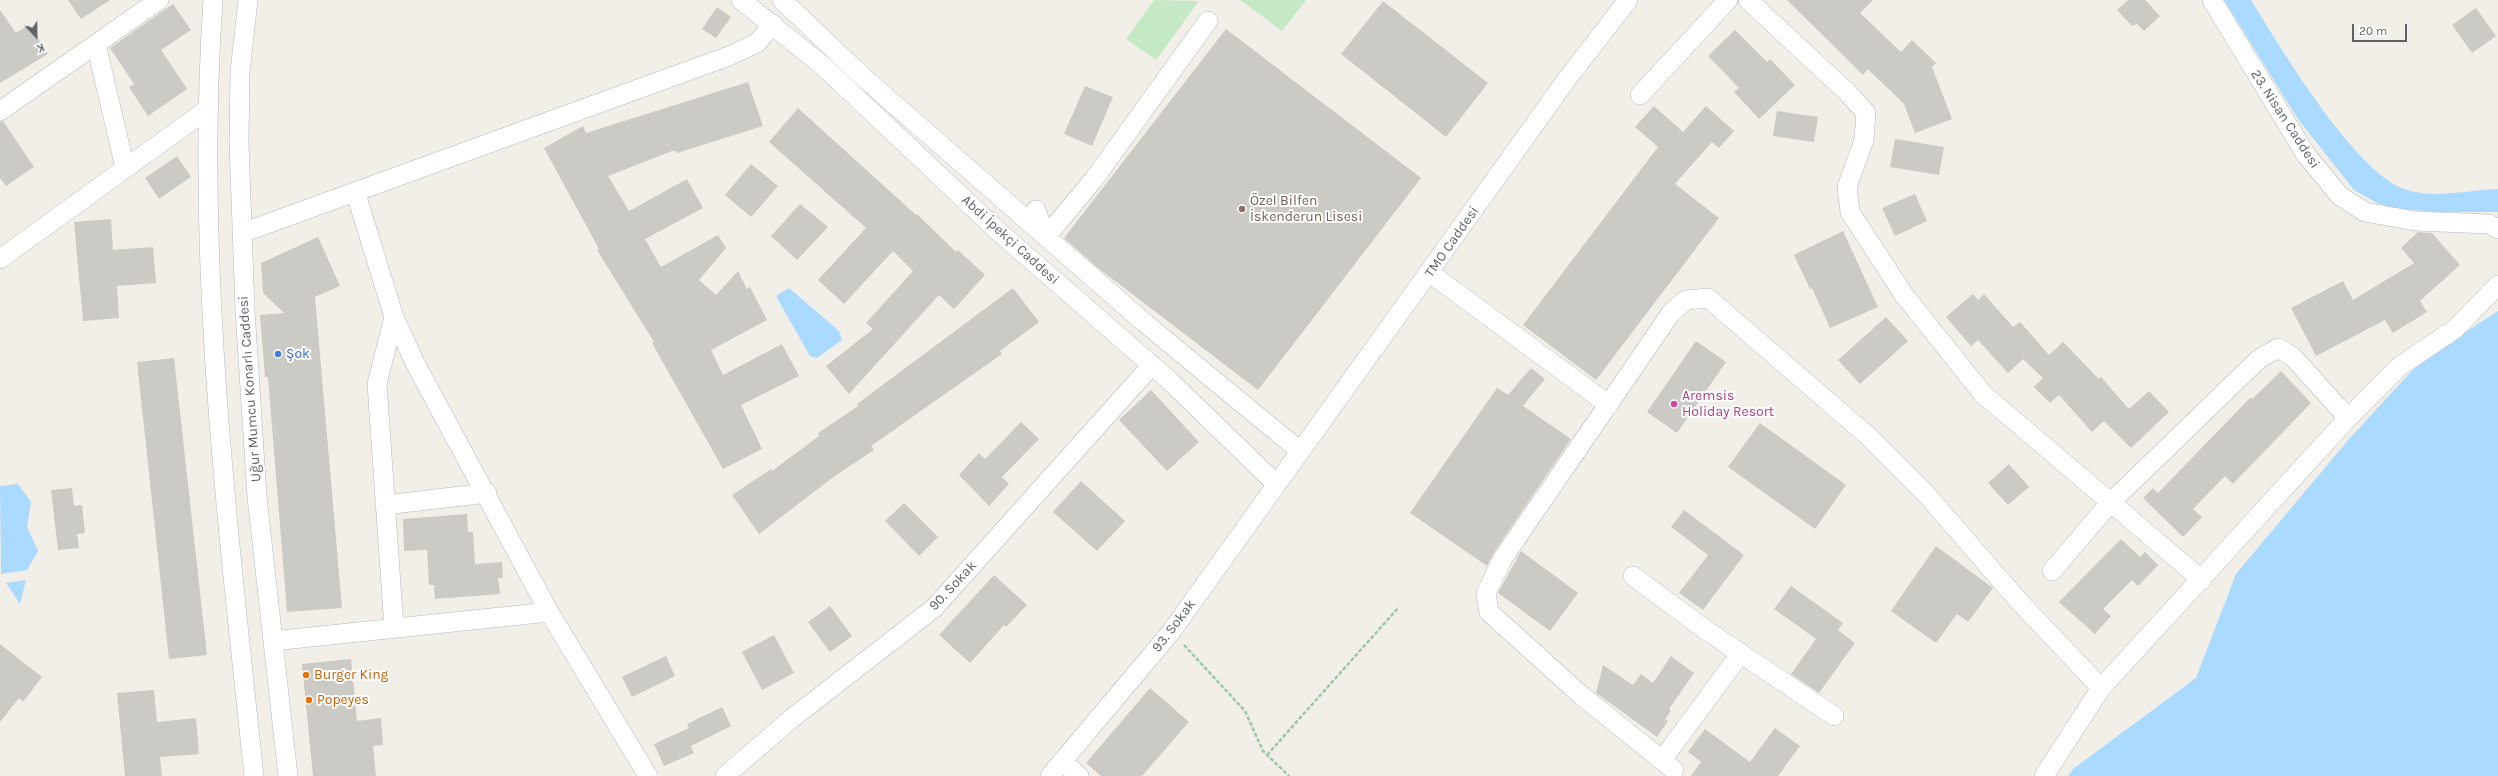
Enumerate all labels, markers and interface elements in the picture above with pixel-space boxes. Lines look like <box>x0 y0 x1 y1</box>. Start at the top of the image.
north arrow <box>16 16 56 56</box>
scale bar <box>2354 16 2409 42</box>
text: 20 m <box>2359 24 2387 38</box>
text: K <box>35 40 46 55</box>
street label: 23. Nisan Caddesi <box>2247 66 2323 172</box>
street label: Abdi İpekçi Caddesi <box>958 192 1062 288</box>
place label: Özel Bilfen İskenderun Lisesi <box>1250 193 1362 226</box>
street label: TMO Caddesi <box>1421 203 1483 281</box>
marker: Özel Bilfen İskenderun Lisesi <box>1237 204 1247 214</box>
street label: Uğur Mumcu Konarlı Caddesi <box>235 295 265 483</box>
place label: Şok <box>286 346 310 362</box>
marker: Şok <box>273 349 283 359</box>
place label: Aremsis Holiday Resort <box>1682 388 1774 420</box>
marker: Aremsis Holiday Resort <box>1669 399 1679 409</box>
street label: 90. Sokak <box>926 558 980 614</box>
street label: 93. Sokak <box>1149 596 1199 656</box>
place label: Burger King <box>314 667 389 683</box>
marker: Burger King <box>301 670 311 680</box>
place label: Popeyes <box>317 692 369 708</box>
marker: Popeyes <box>304 695 314 705</box>

